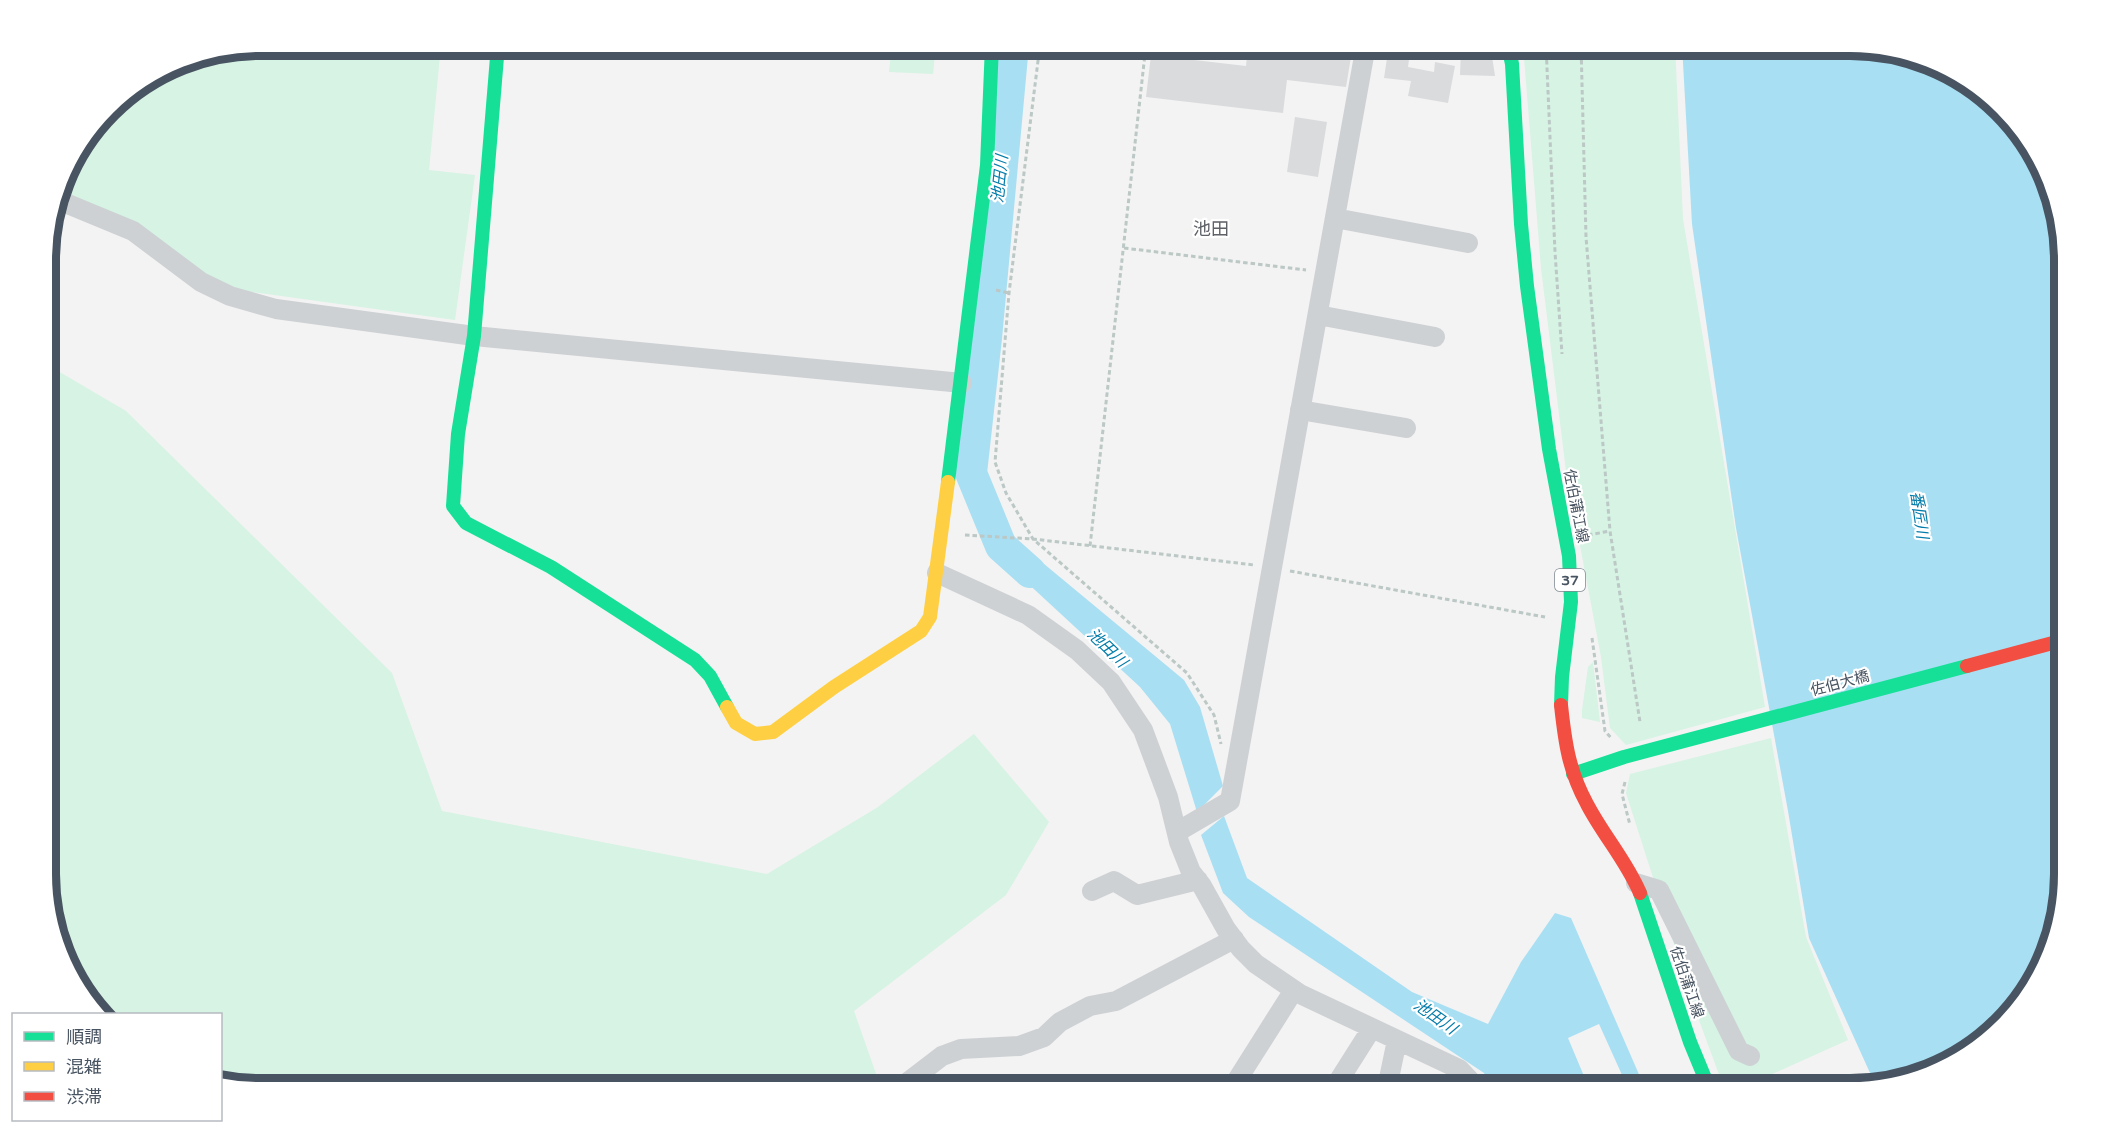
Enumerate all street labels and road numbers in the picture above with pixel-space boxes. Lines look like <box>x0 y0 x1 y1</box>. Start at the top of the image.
street label: 佐伯蒲江線 <box>1560 467 1592 545</box>
road number: 37 <box>1555 569 1585 591</box>
street label: 佐伯大橋 <box>1809 667 1871 699</box>
street label: 佐伯蒲江線 <box>1666 944 1708 1020</box>

